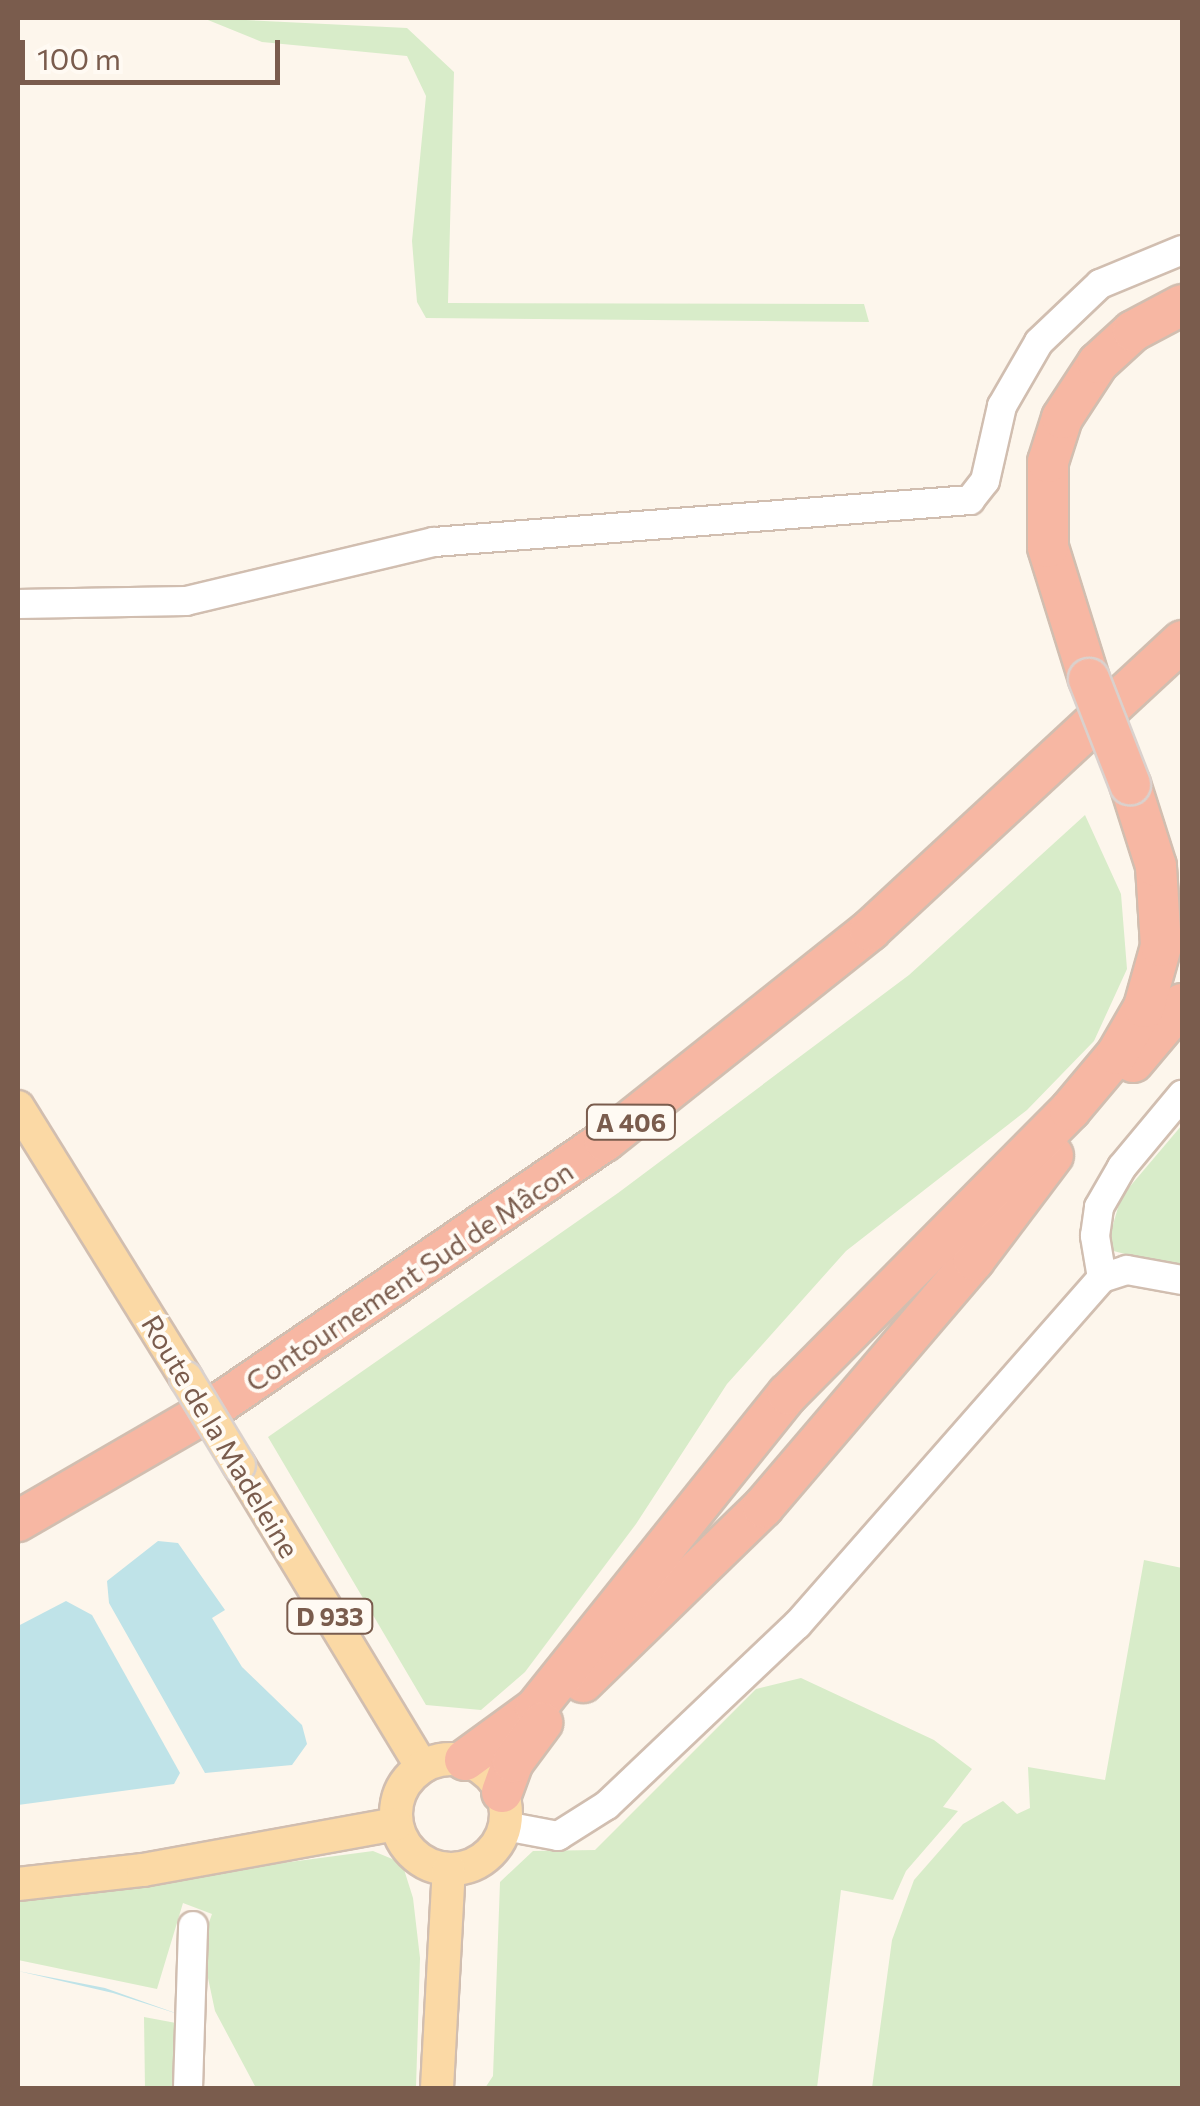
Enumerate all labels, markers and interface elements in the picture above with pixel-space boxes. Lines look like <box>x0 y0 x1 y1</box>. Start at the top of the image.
scale bar <box>25 20 285 82</box>
text: 100 m <box>37 39 121 76</box>
road number: A 406 <box>584 1102 678 1142</box>
street label: Contournement Sud de Mâcon <box>239 1154 579 1398</box>
street label: Route de la Madeleine <box>135 1309 307 1563</box>
road number: D 933 <box>285 1596 375 1636</box>

